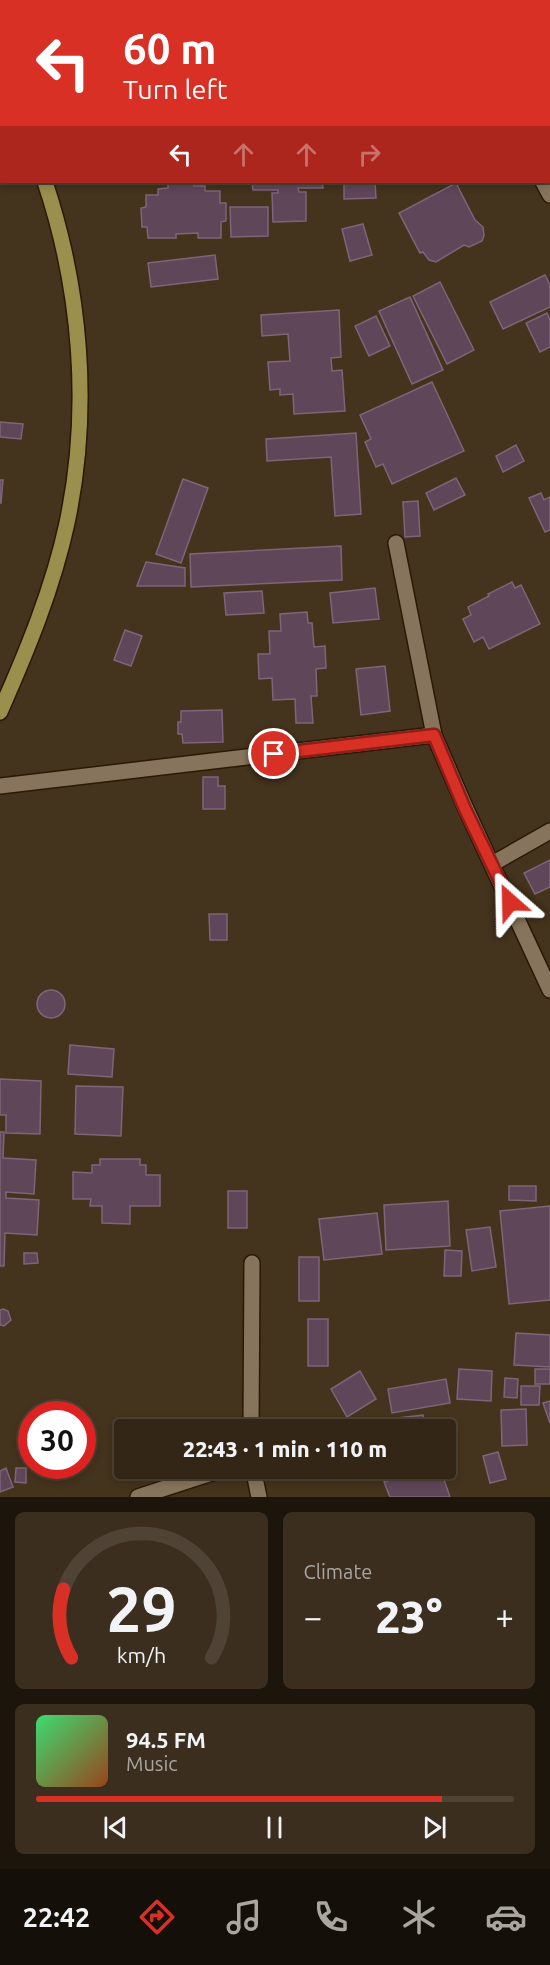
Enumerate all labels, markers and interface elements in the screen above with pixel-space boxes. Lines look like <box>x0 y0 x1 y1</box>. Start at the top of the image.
icon: left <box>24 24 102 102</box>
text: 60 m <box>123 25 217 72</box>
text: Turn left <box>123 74 227 104</box>
icon: left <box>164 138 197 171</box>
icon: ahead <box>227 138 260 171</box>
icon: ahead <box>290 138 323 171</box>
icon: right <box>353 138 386 171</box>
pin <box>248 728 299 779</box>
icon: arrive <box>257 737 290 770</box>
position arrow <box>478 870 542 934</box>
speed limit sign: 30 <box>18 1401 96 1479</box>
text: 22:43 · 1 min · 110 m <box>183 1436 387 1461</box>
text: Climate <box>304 1560 372 1583</box>
text: 29 <box>106 1574 176 1644</box>
text: 23° <box>375 1591 442 1642</box>
text: − <box>304 1598 322 1635</box>
text: + <box>495 1598 514 1635</box>
text: km/h <box>116 1643 166 1667</box>
text: 94.5 FM <box>126 1727 206 1752</box>
text: Music <box>126 1752 178 1775</box>
icon: previous <box>99 1811 132 1844</box>
icon: pause <box>258 1811 291 1844</box>
icon: next <box>418 1811 451 1844</box>
icon: directions <box>136 1896 178 1938</box>
icon: music <box>223 1896 265 1938</box>
icon: phone <box>310 1896 352 1938</box>
icon: climate <box>398 1896 440 1938</box>
icon: car <box>485 1896 527 1938</box>
text: 22:42 <box>23 1902 90 1932</box>

